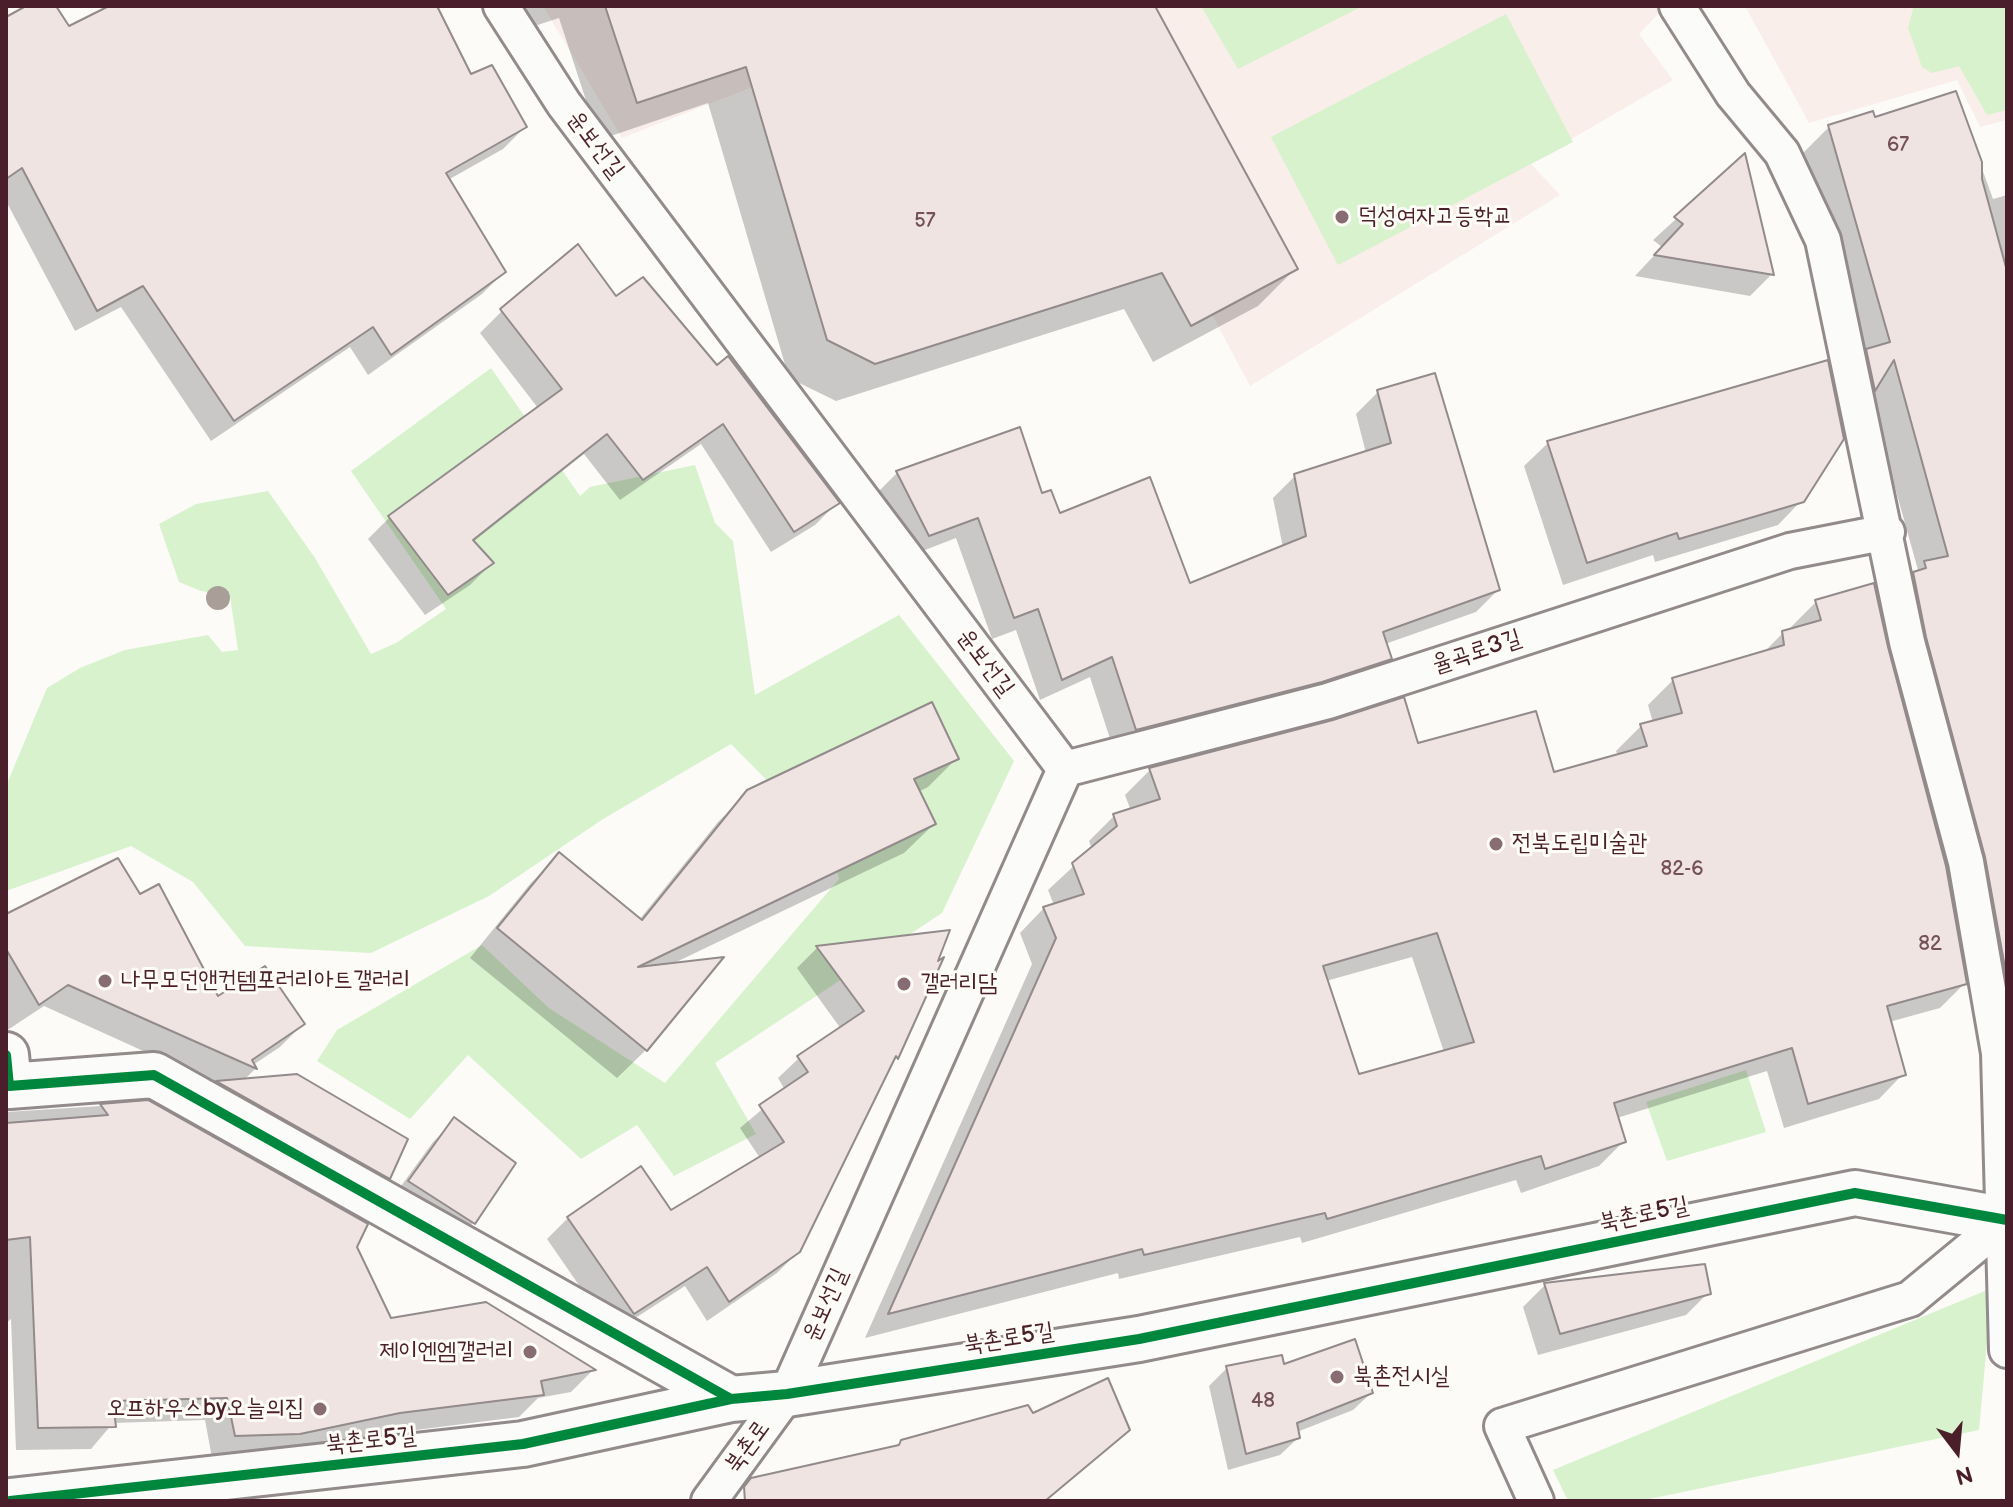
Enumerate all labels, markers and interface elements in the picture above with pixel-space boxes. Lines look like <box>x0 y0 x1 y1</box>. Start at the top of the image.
street label: 윤보선길 <box>560 105 630 185</box>
house number: 67 <box>1887 134 1909 158</box>
place label: 덕성여자고등학교 <box>1358 203 1512 231</box>
marker: 덕성여자고등학교 <box>1333 208 1351 226</box>
house number: 57 <box>914 210 936 234</box>
street label: 윤보선길 <box>950 623 1020 703</box>
street label: 율곡로3길 <box>1429 624 1525 680</box>
place label: 전북도립미술관 <box>1512 830 1647 858</box>
marker: 전북도립미술관 <box>1487 835 1505 853</box>
house number: 82-6 <box>1661 858 1703 882</box>
house number: 82 <box>1918 933 1942 957</box>
place label: 나무모던앤컨템포러리아트갤러리 <box>121 967 411 995</box>
place label: 갤러리담 <box>920 970 997 998</box>
marker: 나무모던앤컨템포러리아트갤러리 <box>96 972 114 990</box>
marker: 갤러리담 <box>895 975 913 993</box>
street label: 북촌로5길 <box>1596 1191 1692 1239</box>
street label: 윤보선길 <box>797 1264 855 1346</box>
street label: 북촌로5길 <box>962 1318 1056 1360</box>
place label: 제이엔엠갤러리 <box>379 1338 514 1366</box>
marker: 제이엔엠갤러리 <box>521 1343 539 1361</box>
place label: 북촌전시실 <box>1353 1363 1450 1391</box>
marker: 북촌전시실 <box>1328 1368 1346 1386</box>
house number: 48 <box>1251 1390 1275 1414</box>
place label: 오프하우스by오늘의집 <box>106 1395 304 1423</box>
marker: 오프하우스by오늘의집 <box>311 1400 329 1418</box>
north arrow <box>1917 1411 1997 1491</box>
street label: 북촌로 <box>719 1415 777 1479</box>
street label: 북촌로5길 <box>324 1422 418 1460</box>
text: N <box>1952 1459 1975 1490</box>

